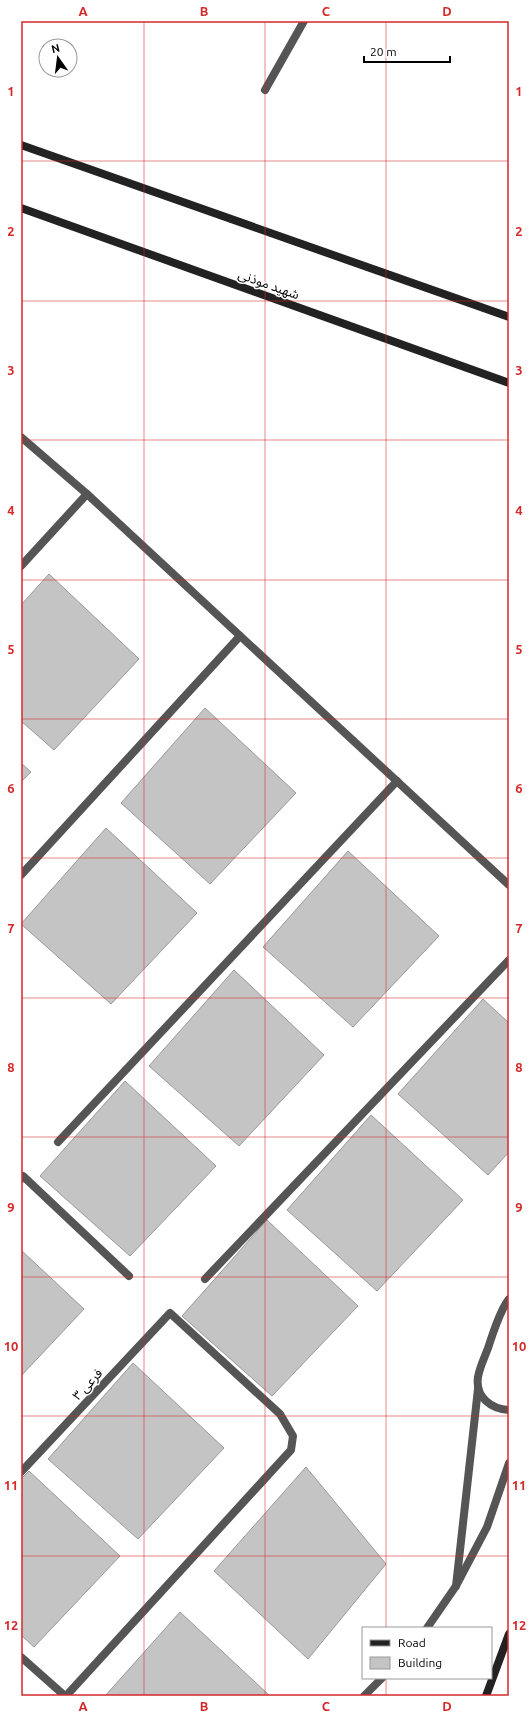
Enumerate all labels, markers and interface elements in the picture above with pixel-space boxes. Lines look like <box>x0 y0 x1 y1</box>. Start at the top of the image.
text: A <box>78 4 88 18</box>
text: B <box>200 4 209 18</box>
text: C <box>322 4 331 18</box>
text: D <box>442 4 452 18</box>
north arrow <box>38 38 78 78</box>
scale bar <box>364 38 450 64</box>
text: N <box>50 41 61 55</box>
text: 20 m <box>370 45 397 58</box>
text: 1 <box>7 84 15 98</box>
text: 1 <box>515 84 523 98</box>
text: 2 <box>7 224 15 238</box>
text: 2 <box>515 224 523 238</box>
street label: شهید موذنی <box>236 267 301 303</box>
text: 3 <box>7 363 15 377</box>
text: 3 <box>515 363 523 377</box>
text: 4 <box>7 503 15 517</box>
text: 4 <box>515 503 523 517</box>
text: 5 <box>7 642 15 656</box>
text: 5 <box>515 642 523 656</box>
text: 6 <box>7 781 15 795</box>
text: 6 <box>515 781 523 795</box>
text: 7 <box>7 921 15 935</box>
text: 7 <box>515 921 523 935</box>
text: 8 <box>7 1060 15 1074</box>
text: 8 <box>515 1060 523 1074</box>
text: 9 <box>7 1200 15 1214</box>
text: 9 <box>515 1200 523 1214</box>
text: 10 <box>4 1339 18 1353</box>
text: 10 <box>512 1339 526 1353</box>
street label: فرعی ۳ <box>69 1366 106 1404</box>
text: 11 <box>4 1478 18 1492</box>
text: 11 <box>512 1478 526 1492</box>
text: 12 <box>4 1618 18 1632</box>
text: 12 <box>512 1618 526 1632</box>
legend <box>362 1627 492 1679</box>
text: Road <box>398 1636 426 1649</box>
text: Building <box>398 1656 442 1669</box>
text: A <box>78 1699 88 1713</box>
text: B <box>200 1699 209 1713</box>
text: C <box>322 1699 331 1713</box>
text: D <box>442 1699 452 1713</box>

